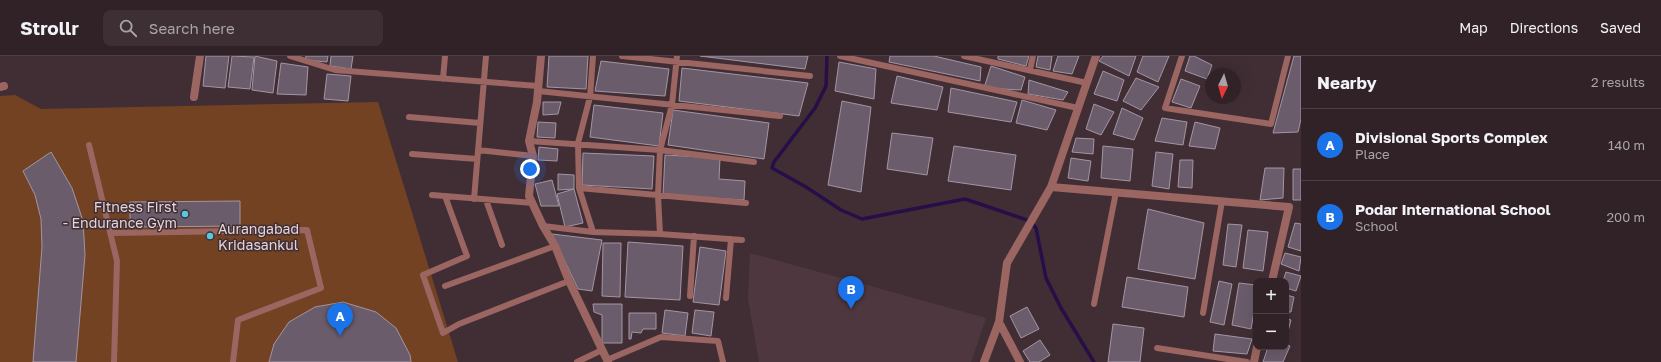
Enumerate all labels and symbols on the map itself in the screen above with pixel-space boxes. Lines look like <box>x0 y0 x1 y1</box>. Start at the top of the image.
north arrow <box>1205 68 1241 104</box>
your location <box>520 159 540 179</box>
place label: Fitness First - Endurance Gym <box>63 198 177 231</box>
marker: Fitness First - Endurance Gym <box>180 209 190 219</box>
place label: Aurangabad Kridasankul <box>218 220 299 253</box>
marker: Aurangabad Kridasankul <box>205 231 215 241</box>
pin: B <box>838 276 864 309</box>
pin: A <box>327 303 353 336</box>

